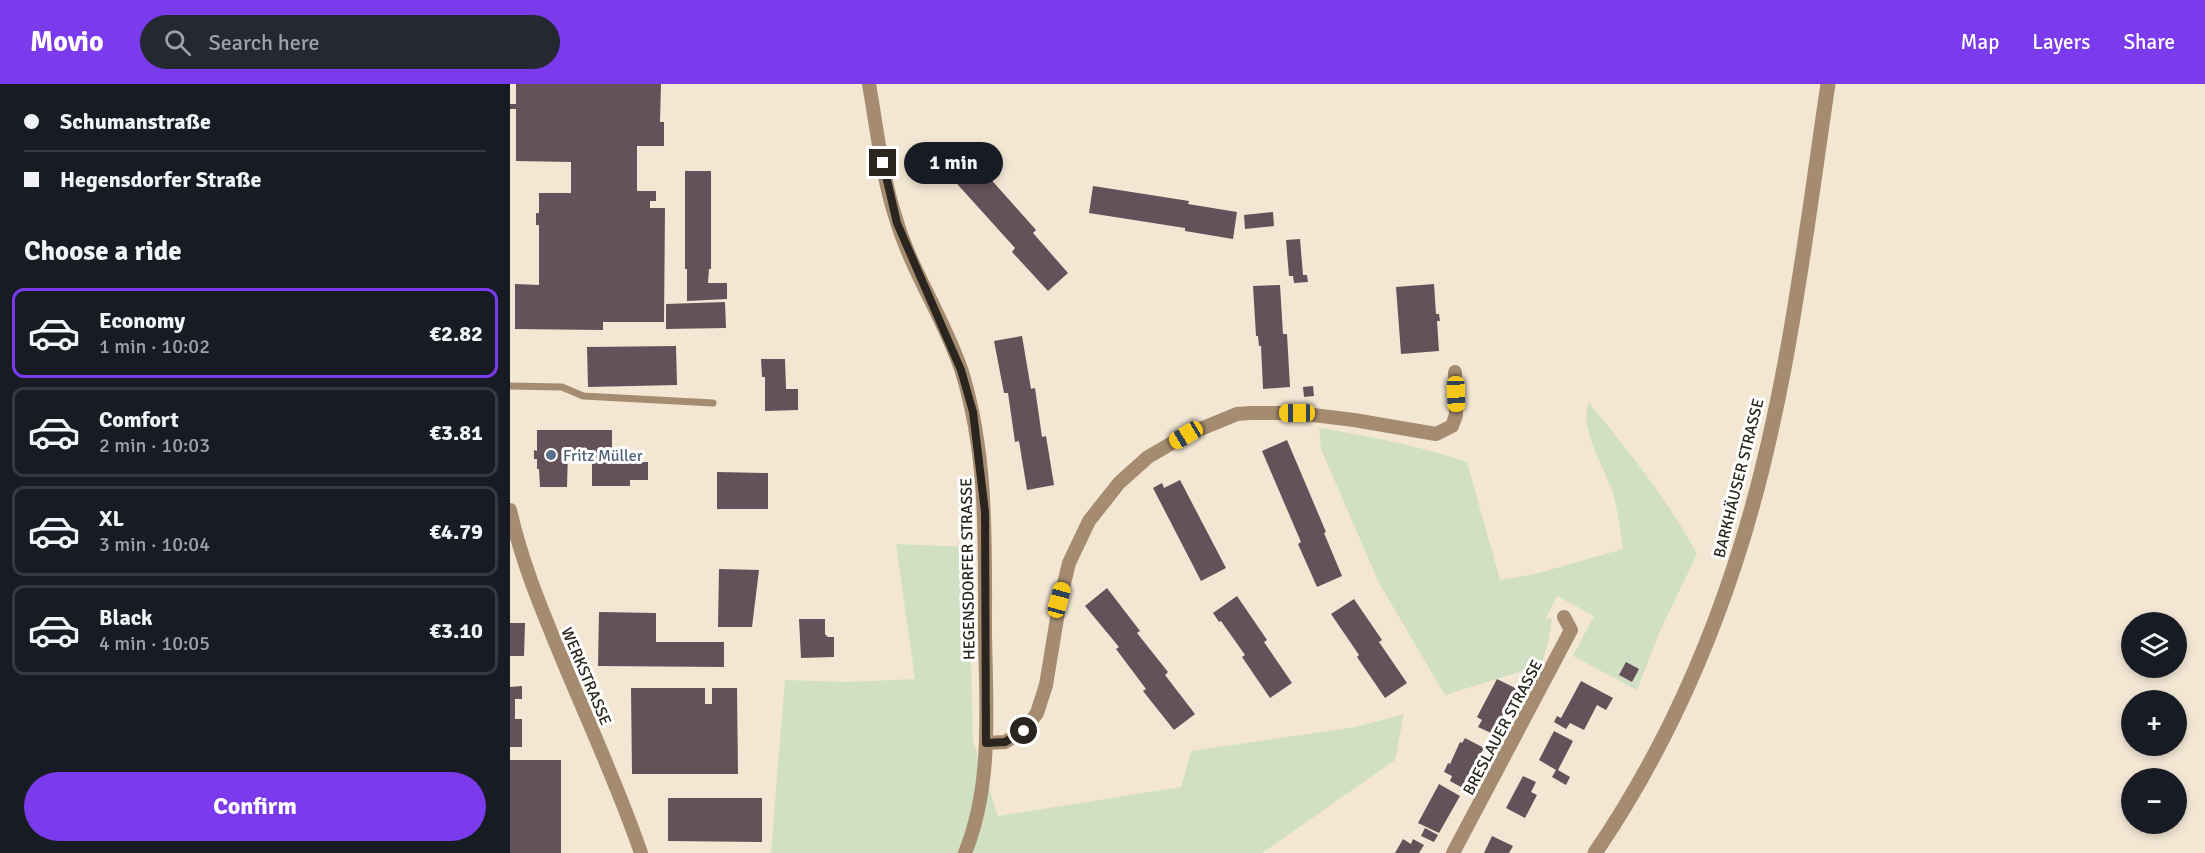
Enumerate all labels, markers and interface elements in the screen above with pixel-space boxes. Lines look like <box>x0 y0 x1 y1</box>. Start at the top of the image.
search box <box>140 15 560 69</box>
text: Movio <box>30 25 104 59</box>
icon: search <box>161 26 194 59</box>
text: Search here <box>209 29 320 56</box>
text: Map <box>1961 29 1999 55</box>
text: Layers <box>2032 29 2090 55</box>
text: Share <box>2123 29 2175 55</box>
text: Schumanstraße <box>60 108 211 135</box>
callout: 1 min <box>904 142 1003 184</box>
route end <box>869 149 896 176</box>
text: 1 min <box>929 150 978 175</box>
text: Hegensdorfer Straße <box>60 166 261 193</box>
text: Choose a ride <box>24 235 182 268</box>
icon: car <box>27 306 81 360</box>
text: Economy <box>99 307 185 334</box>
text: €2.82 <box>429 320 483 347</box>
text: 1 min · 10:02 <box>99 334 210 359</box>
car <box>1446 376 1466 412</box>
street label: BARKHÄUSER STRASSE <box>1710 397 1768 560</box>
car <box>1279 404 1315 422</box>
icon: car <box>27 405 81 459</box>
text: Comfort <box>99 406 179 433</box>
car <box>1166 418 1206 452</box>
text: €3.81 <box>429 419 483 446</box>
text: 2 min · 10:03 <box>99 433 210 458</box>
place label: Fritz Müller <box>563 446 643 466</box>
marker: Fritz Müller <box>544 448 558 462</box>
street label: HEGENSDORFER STRASSE <box>956 478 980 660</box>
icon: car <box>27 504 81 558</box>
text: XL <box>99 505 124 532</box>
text: €4.79 <box>429 518 483 545</box>
text: 3 min · 10:04 <box>99 532 210 557</box>
car <box>1046 580 1072 620</box>
icon: car <box>27 603 81 657</box>
text: Black <box>99 604 153 631</box>
map controls <box>2121 612 2187 834</box>
button: layers <box>2121 612 2187 678</box>
text: €3.10 <box>429 617 483 644</box>
street label: WERKSTRASSE <box>556 624 616 728</box>
text: 4 min · 10:05 <box>99 631 210 656</box>
street label: BRESLAUER STRASSE <box>1459 656 1547 799</box>
button: + <box>2121 690 2187 756</box>
route start <box>1010 717 1037 744</box>
button: − <box>2121 768 2187 834</box>
button: Confirm <box>24 772 486 841</box>

